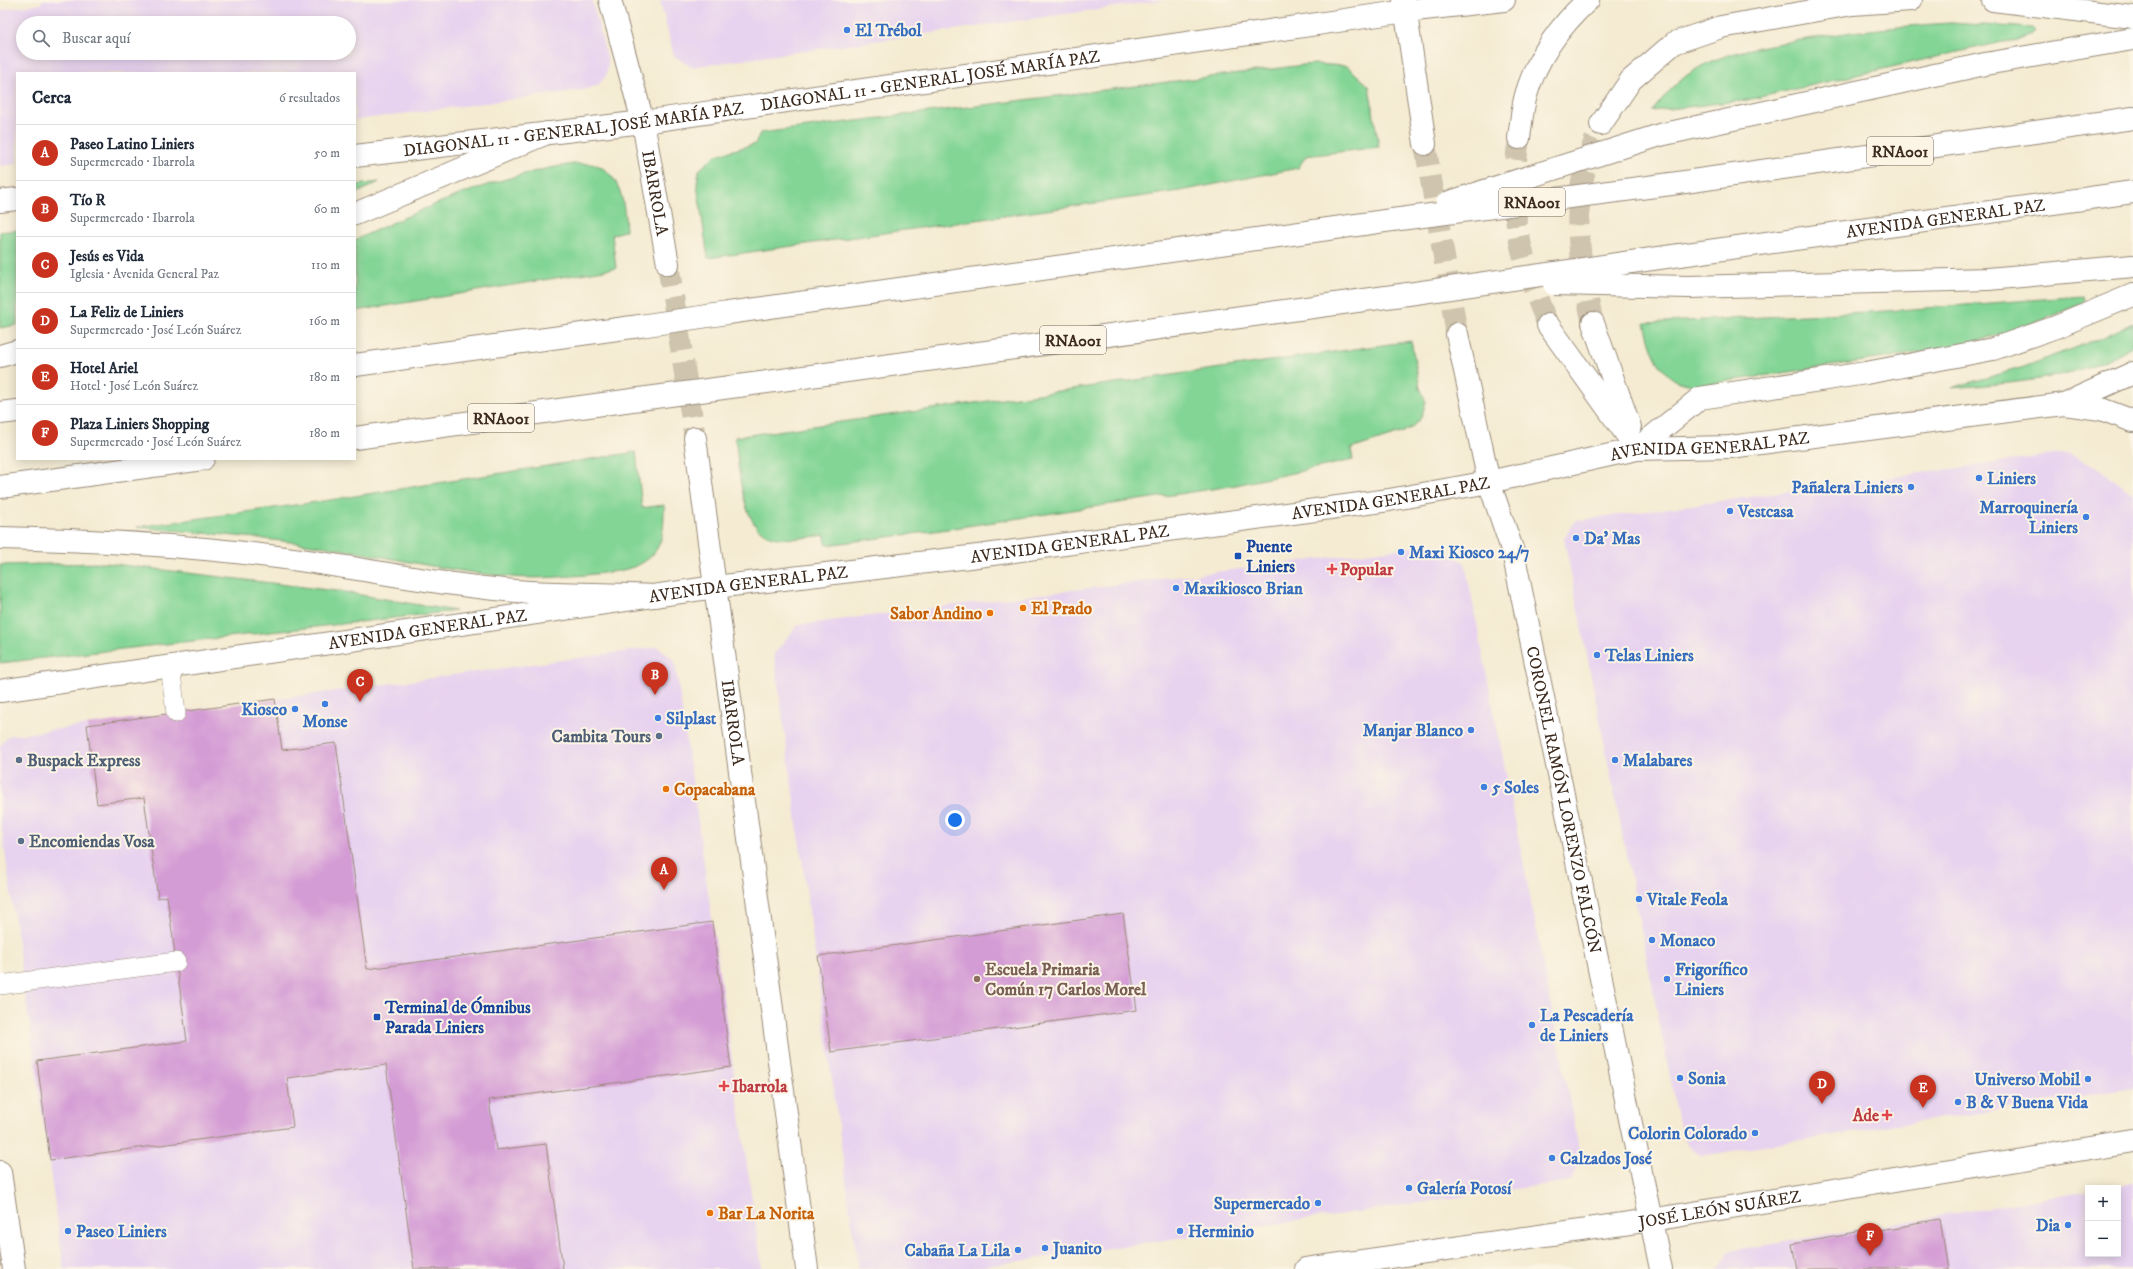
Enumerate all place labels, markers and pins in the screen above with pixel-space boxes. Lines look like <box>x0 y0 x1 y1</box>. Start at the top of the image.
place label: El Trébol <box>855 20 922 42</box>
marker: El Trébol <box>842 25 852 35</box>
place label: Liniers <box>1987 468 2036 490</box>
marker: Liniers <box>1974 473 1984 483</box>
place label: Pañalera Liniers <box>1792 477 1903 499</box>
marker: Pañalera Liniers <box>1906 482 1916 492</box>
place label: Marroquinería Liniers <box>1980 497 2079 539</box>
place label: Vestcasa <box>1737 501 1794 523</box>
marker: Vestcasa <box>1725 506 1735 516</box>
marker: Marroquinería Liniers <box>2081 512 2091 522</box>
place label: Da' Mas <box>1584 528 1641 550</box>
marker: Da' Mas <box>1571 533 1581 543</box>
place label: Puente Liniers <box>1246 536 1295 578</box>
place label: Maxi Kiosco 24/7 <box>1409 542 1529 564</box>
marker: Maxi Kiosco 24/7 <box>1396 547 1406 557</box>
marker: Puente Liniers <box>1233 551 1243 561</box>
place label: Popular <box>1340 559 1394 581</box>
marker: Popular <box>1327 564 1337 574</box>
place label: Maxikiosco Brian <box>1184 578 1303 600</box>
marker: Maxikiosco Brian <box>1171 583 1181 593</box>
place label: El Prado <box>1031 598 1092 620</box>
place label: Sabor Andino <box>890 603 982 625</box>
marker: El Prado <box>1018 603 1028 613</box>
marker: Sabor Andino <box>985 608 995 618</box>
place label: Telas Liniers <box>1604 645 1694 667</box>
marker: Telas Liniers <box>1592 650 1602 660</box>
pin: B <box>642 662 668 695</box>
pin: C <box>347 669 373 702</box>
place label: Kiosco <box>241 699 287 721</box>
marker: Monse <box>320 699 330 709</box>
marker: Kiosco <box>290 704 300 714</box>
place label: Silplast <box>666 708 717 730</box>
place label: Monse <box>302 711 348 733</box>
marker: Silplast <box>653 713 663 723</box>
place label: Manjar Blanco <box>1363 720 1463 742</box>
marker: Manjar Blanco <box>1466 725 1476 735</box>
place label: Cambita Tours <box>552 726 651 748</box>
marker: Cambita Tours <box>654 731 664 741</box>
place label: Buspack Express <box>27 750 141 772</box>
place label: Malabares <box>1623 750 1693 772</box>
marker: Buspack Express <box>14 755 24 765</box>
marker: Malabares <box>1610 755 1620 765</box>
place label: 5 Soles <box>1491 777 1539 799</box>
place label: Copacabana <box>674 779 756 801</box>
marker: 5 Soles <box>1479 782 1489 792</box>
marker: Copacabana <box>661 784 671 794</box>
place label: Encomiendas Vosa <box>29 831 155 853</box>
marker: Encomiendas Vosa <box>16 836 26 846</box>
pin: A <box>651 857 677 890</box>
place label: Vitale Feola <box>1646 889 1729 911</box>
marker: Vitale Feola <box>1634 894 1644 904</box>
place label: Monaco <box>1660 930 1715 952</box>
marker: Monaco <box>1647 935 1657 945</box>
place label: Escuela Primaria Común 17 Carlos Morel <box>985 959 1147 1001</box>
place label: Frigorífico Liniers <box>1675 959 1748 1001</box>
marker: Escuela Primaria Común 17 Carlos Morel <box>972 974 982 984</box>
marker: Frigorífico Liniers <box>1662 974 1672 984</box>
place label: Terminal de Ómnibus Parada Liniers <box>384 996 531 1039</box>
place label: La Pescadería de Liniers <box>1540 1005 1634 1047</box>
marker: Terminal de Ómnibus Parada Liniers <box>372 1012 382 1022</box>
marker: La Pescadería de Liniers <box>1527 1020 1537 1030</box>
place label: Sonia <box>1688 1068 1726 1090</box>
place label: Universo Mobil <box>1975 1069 2081 1091</box>
pin: D <box>1809 1071 1835 1104</box>
marker: Sonia <box>1675 1073 1685 1083</box>
marker: Universo Mobil <box>2083 1074 2093 1084</box>
pin: E <box>1910 1075 1936 1108</box>
place label: Ibarrola <box>732 1076 788 1098</box>
marker: Ibarrola <box>719 1081 729 1091</box>
place label: B & V Buena Vida <box>1966 1092 2089 1114</box>
marker: B & V Buena Vida <box>1953 1097 1963 1107</box>
place label: Ade <box>1852 1105 1879 1127</box>
marker: Ade <box>1882 1110 1892 1120</box>
place label: Colorin Colorado <box>1628 1123 1747 1145</box>
marker: Colorin Colorado <box>1750 1128 1760 1138</box>
place label: Calzados José <box>1560 1148 1653 1170</box>
marker: Calzados José <box>1547 1153 1557 1163</box>
place label: Galería Potosí <box>1417 1178 1513 1200</box>
marker: Galería Potosí <box>1404 1183 1414 1193</box>
place label: Supermercado <box>1214 1193 1310 1215</box>
marker: Supermercado <box>1313 1198 1323 1208</box>
place label: Bar La Norita <box>718 1203 815 1225</box>
marker: Bar La Norita <box>705 1208 715 1218</box>
place label: Dia <box>2036 1215 2061 1237</box>
marker: Dia <box>2063 1220 2073 1230</box>
place label: Paseo Liniers <box>76 1221 167 1243</box>
place label: Herminio <box>1188 1221 1254 1243</box>
pin: F <box>1857 1223 1883 1256</box>
marker: Paseo Liniers <box>63 1226 73 1236</box>
marker: Herminio <box>1175 1226 1185 1236</box>
place label: Juanito <box>1051 1238 1102 1260</box>
place label: Cabaña La Lila <box>904 1240 1011 1262</box>
marker: Juanito <box>1040 1243 1050 1253</box>
marker: Cabaña La Lila <box>1013 1245 1023 1255</box>

